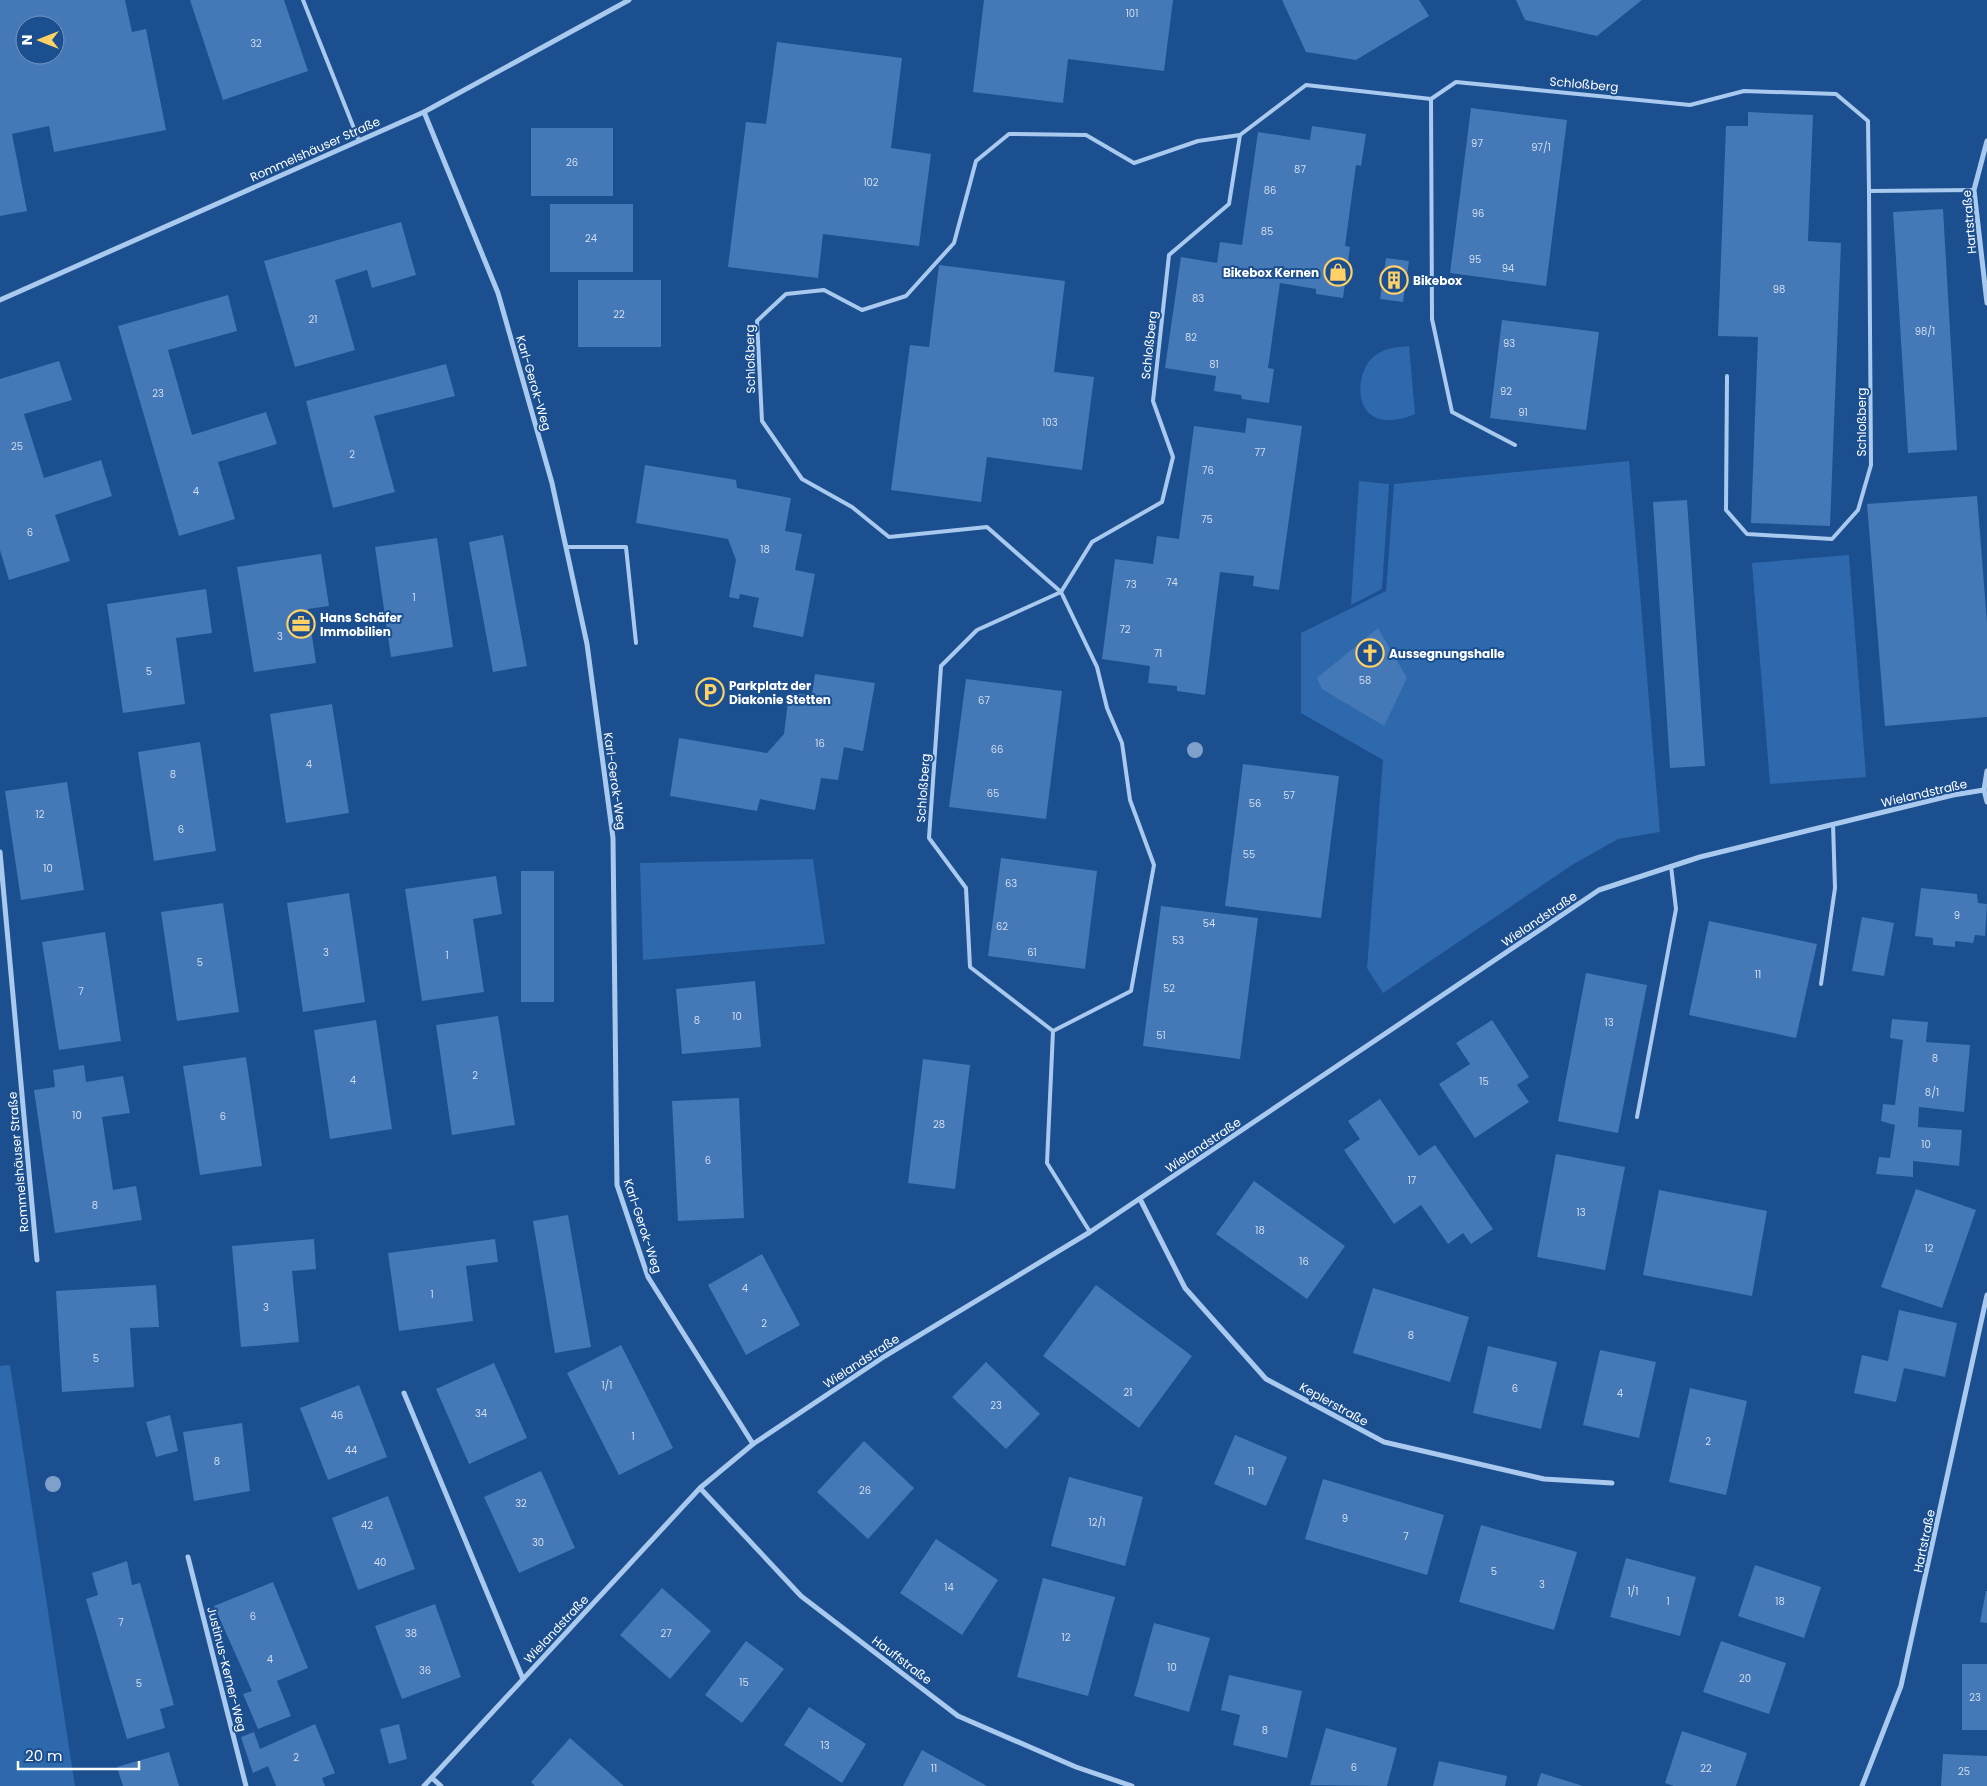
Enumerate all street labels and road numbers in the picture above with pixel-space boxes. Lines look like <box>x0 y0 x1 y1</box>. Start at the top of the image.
street label: Schloßberg <box>1549 73 1619 95</box>
street label: Rommelshäuser Straße <box>247 113 383 185</box>
street label: Hartstraße <box>1958 189 1980 255</box>
street label: Schloßberg <box>1137 310 1161 380</box>
street label: Schloßberg <box>741 324 759 394</box>
street label: Karl-Gerok-Weg <box>512 333 556 433</box>
street label: Schloßberg <box>1853 388 1870 456</box>
street label: Karl-Gerok-Weg <box>600 731 630 831</box>
street label: Schloßberg <box>912 753 934 823</box>
street label: Wielandstraße <box>1879 775 1969 811</box>
street label: Wielandstraße <box>1498 887 1580 951</box>
street label: Rommelshäuser Straße <box>3 1091 33 1233</box>
street label: Wielandstraße <box>1162 1113 1244 1177</box>
street label: Karl-Gerok-Weg <box>620 1177 666 1275</box>
street label: Wielandstraße <box>820 1330 902 1392</box>
street label: Keplerstraße <box>1296 1378 1372 1430</box>
street label: Hartstraße <box>1909 1508 1939 1574</box>
street label: Wielandstraße <box>520 1591 592 1667</box>
street label: Justinus-Kerner-Weg <box>203 1605 251 1733</box>
street label: Hauffstraße <box>869 1632 935 1688</box>

